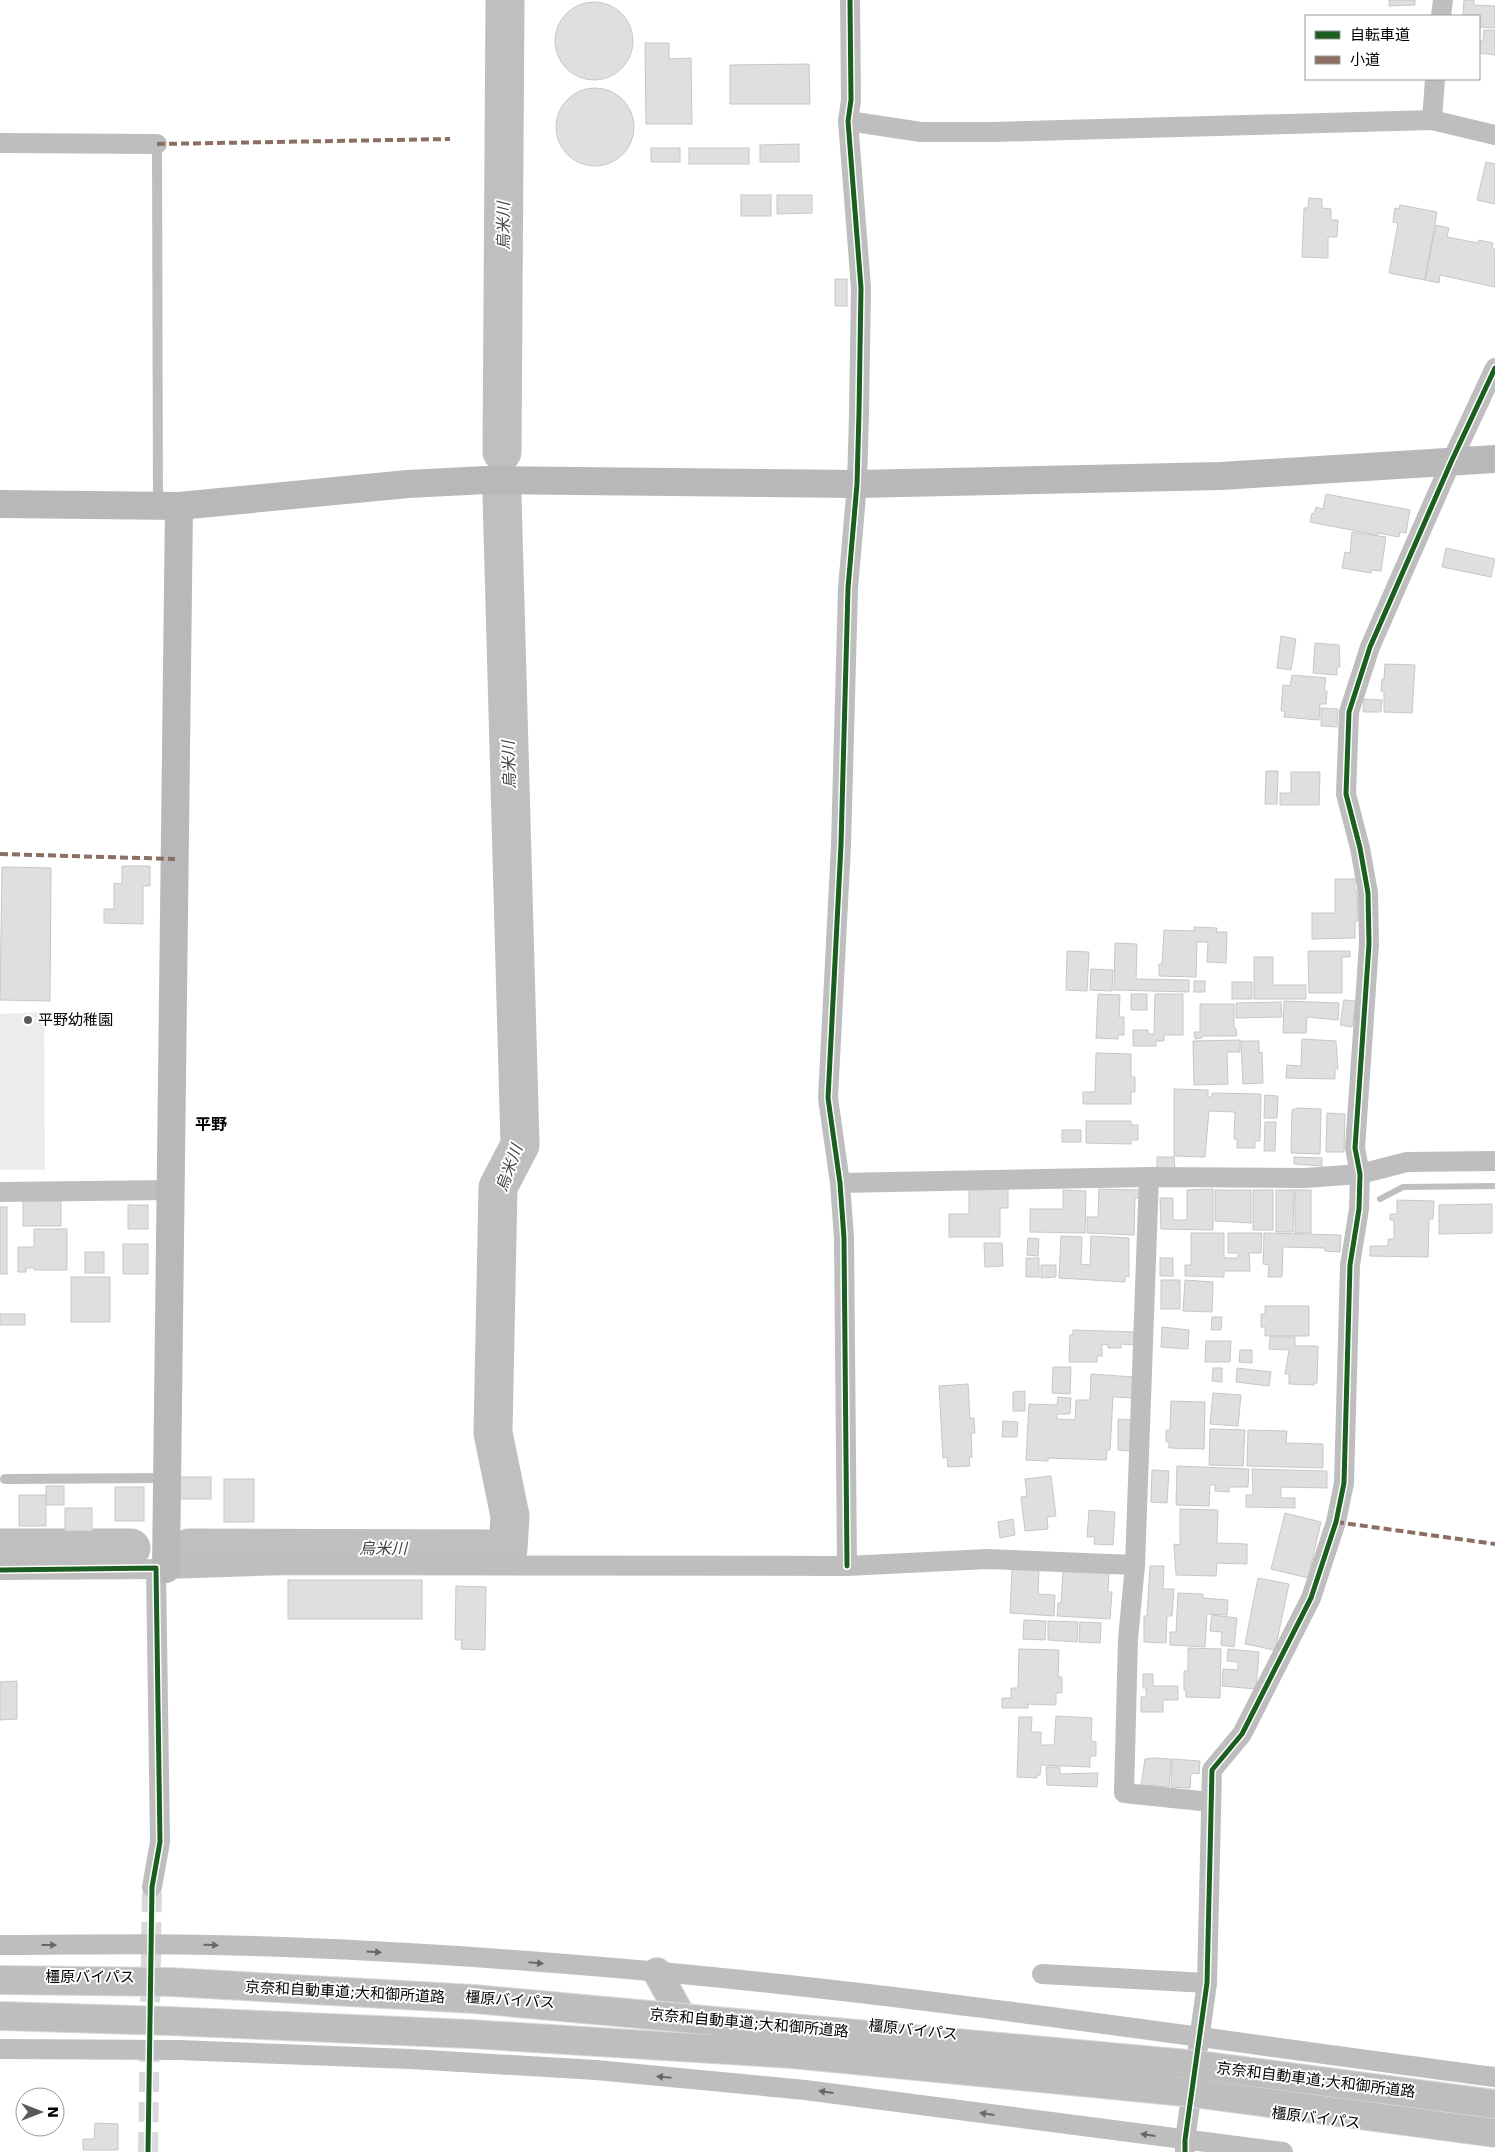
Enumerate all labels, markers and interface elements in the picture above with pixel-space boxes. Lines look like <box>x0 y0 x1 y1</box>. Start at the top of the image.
legend <box>1305 15 1480 80</box>
text: 自転車道 <box>1350 26 1410 44</box>
text: 小道 <box>1350 51 1380 69</box>
water label: 烏米川 <box>494 200 513 250</box>
water label: 烏米川 <box>499 739 519 789</box>
place label: 平野幼稚園 <box>38 1011 113 1029</box>
marker: 平野幼稚園 <box>22 1014 34 1026</box>
district label: 平野 <box>195 1115 227 1134</box>
water label: 烏米川 <box>492 1140 527 1194</box>
water label: 烏米川 <box>359 1539 409 1558</box>
one-way arrow <box>41 1941 57 1949</box>
one-way arrow <box>203 1941 219 1949</box>
one-way arrow <box>366 1948 382 1956</box>
one-way arrow <box>528 1959 544 1967</box>
street label: 橿原バイパス <box>45 1968 135 1986</box>
street label: 京奈和自動車道;大和御所道路 <box>245 1978 445 2006</box>
street label: 橿原バイパス <box>465 1988 555 2012</box>
street label: 京奈和自動車道;大和御所道路 <box>649 2005 849 2041</box>
street label: 橿原バイパス <box>867 2016 959 2044</box>
street label: 京奈和自動車道;大和御所道路 <box>1216 2059 1416 2101</box>
one-way arrow <box>656 2072 672 2080</box>
north arrow <box>15 2087 65 2137</box>
one-way arrow <box>817 2088 833 2096</box>
street label: 橿原バイパス <box>1270 2104 1362 2132</box>
text: N <box>45 2106 61 2118</box>
one-way arrow <box>978 2110 994 2118</box>
one-way arrow <box>1139 2131 1155 2139</box>

